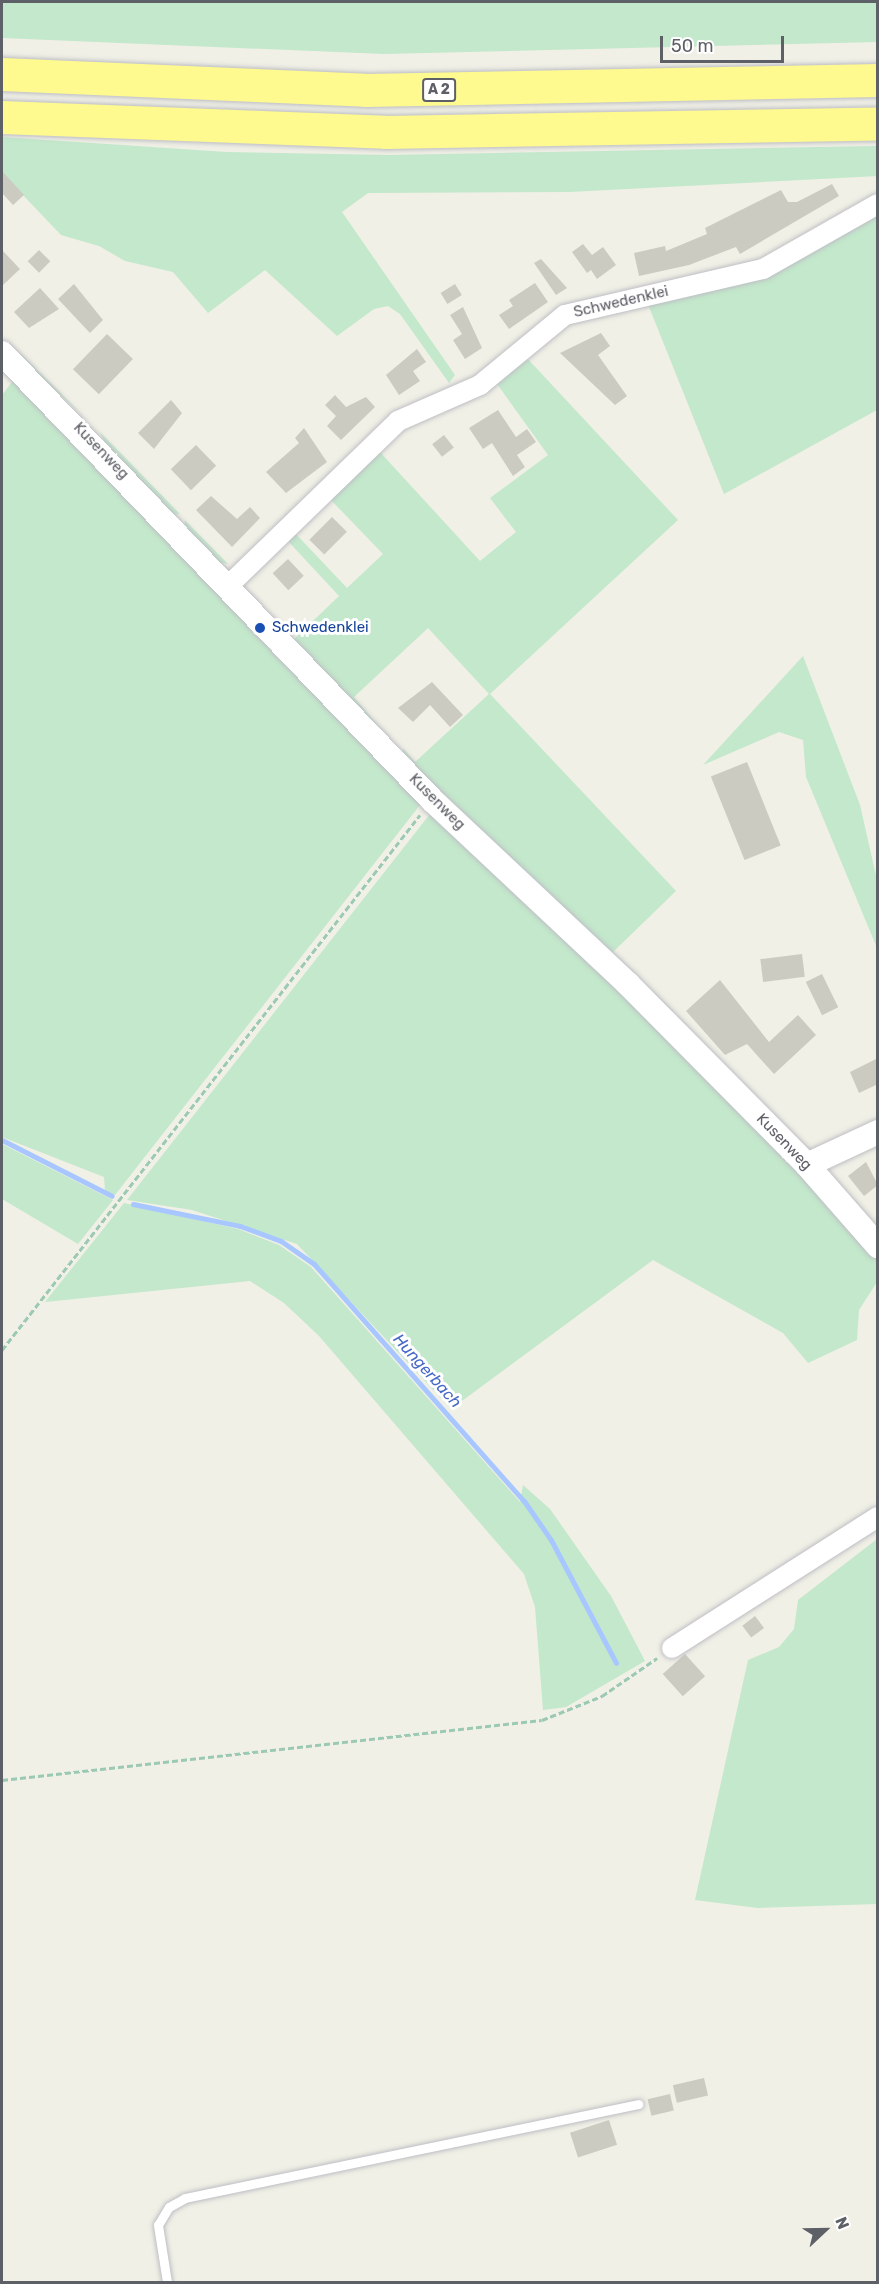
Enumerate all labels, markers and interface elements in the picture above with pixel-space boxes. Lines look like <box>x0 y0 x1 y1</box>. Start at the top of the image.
scale bar <box>663 24 788 62</box>
text: 50 m <box>671 35 714 57</box>
road number: A 2 <box>421 79 457 101</box>
street label: Schwedenklei <box>572 282 670 322</box>
street label: Kusenweg <box>70 419 132 483</box>
place label: Schwedenklei <box>272 619 369 637</box>
marker: Schwedenklei <box>253 621 267 635</box>
street label: Kusenweg <box>405 770 469 834</box>
street label: Kusenweg <box>753 1110 815 1174</box>
water label: Hungerbach <box>389 1330 465 1412</box>
north arrow <box>795 2200 855 2260</box>
text: N <box>831 2214 853 2232</box>

